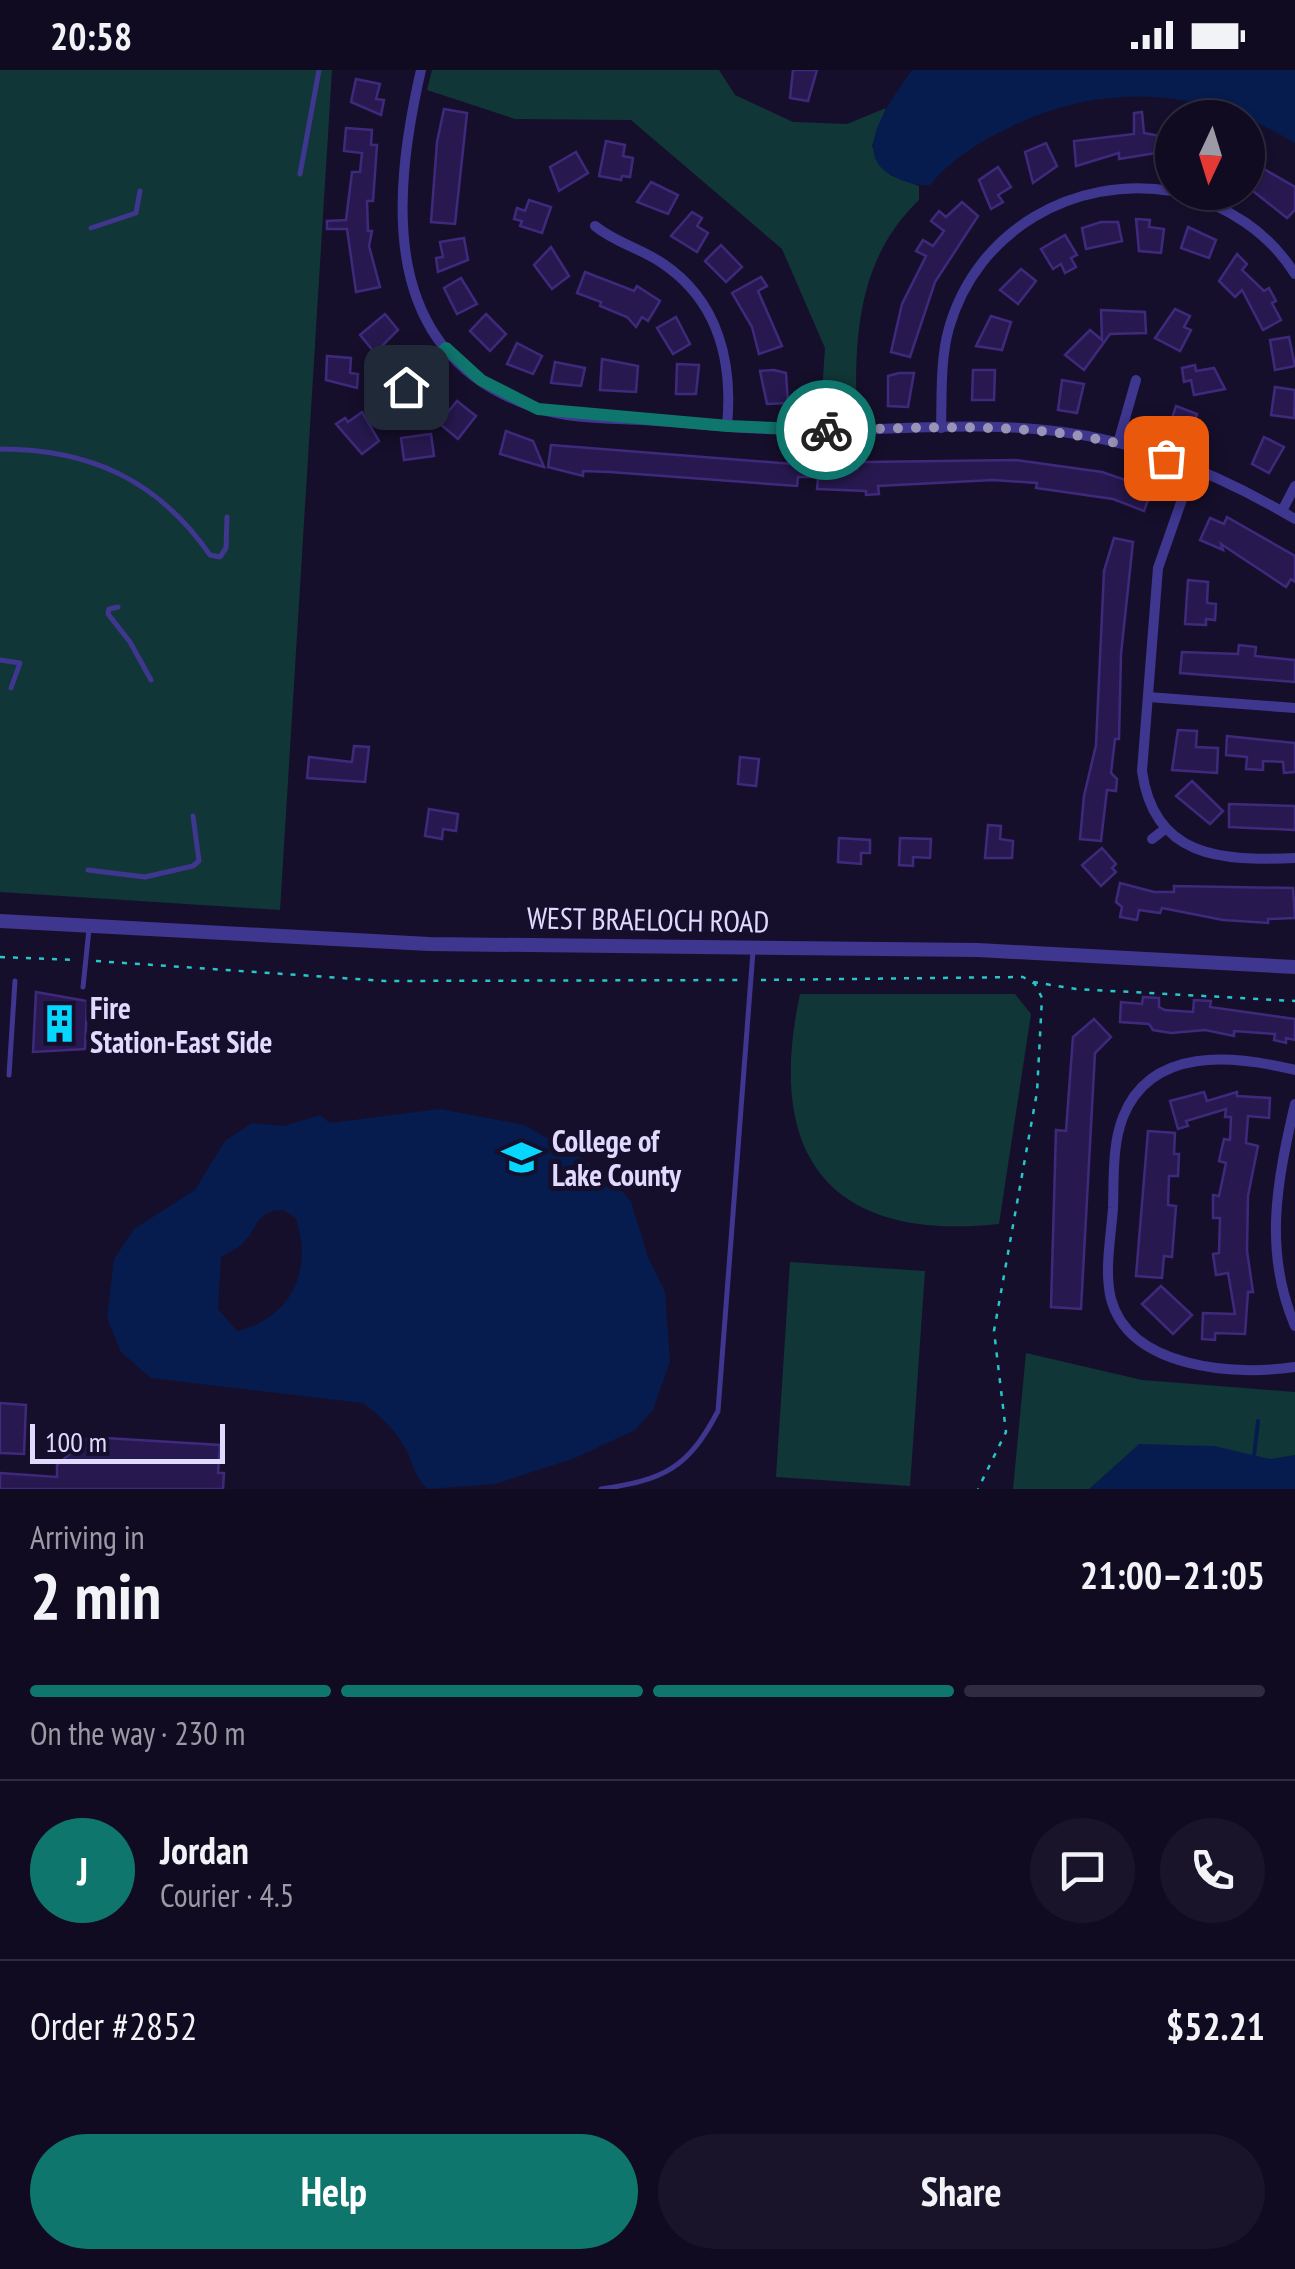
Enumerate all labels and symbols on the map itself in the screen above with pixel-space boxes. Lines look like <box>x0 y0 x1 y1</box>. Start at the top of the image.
north arrow <box>1155 100 1265 210</box>
pin <box>364 345 449 430</box>
courier <box>776 380 876 480</box>
pin <box>1124 416 1209 501</box>
street label: WEST BRAELOCH ROAD <box>527 897 769 941</box>
place label: Fire Station-East Side <box>90 988 272 1061</box>
building icon: Fire Station-East Side <box>39 1003 81 1045</box>
place label: College of Lake County <box>552 1121 682 1194</box>
school or university icon: College of Lake County <box>501 1136 543 1178</box>
scale bar <box>30 1419 225 1464</box>

